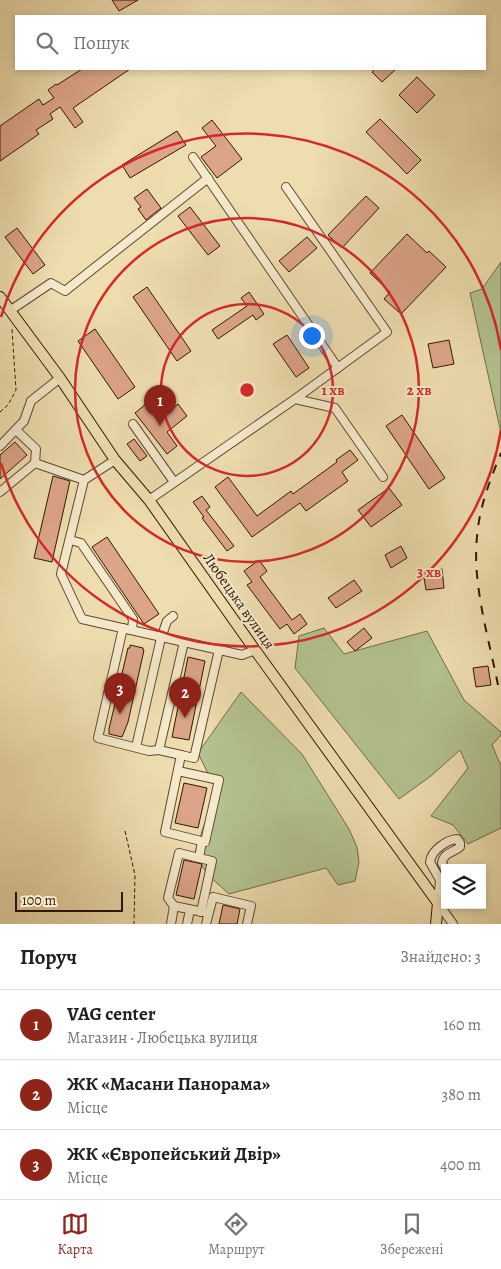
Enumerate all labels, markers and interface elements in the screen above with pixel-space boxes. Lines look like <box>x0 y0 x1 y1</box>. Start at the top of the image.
search box <box>15 15 486 70</box>
icon: search <box>33 29 61 57</box>
text: Пошук <box>73 30 130 56</box>
your location <box>299 323 325 349</box>
text: 1 хв <box>321 380 345 400</box>
text: 2 хв <box>406 380 432 400</box>
centre of rings <box>238 381 256 399</box>
pin: 1 <box>144 385 176 426</box>
street label: Любецька вулиця <box>198 549 280 653</box>
text: 3 хв <box>417 562 441 582</box>
pin: 3 <box>104 673 136 714</box>
pin: 2 <box>169 677 201 718</box>
map controls <box>441 864 486 909</box>
button: layers <box>441 864 486 909</box>
scale bar <box>15 889 122 912</box>
text: 100 m <box>22 891 56 910</box>
text: Поруч <box>20 943 77 971</box>
text: Знайдено: 3 <box>400 946 481 968</box>
text: VAG center <box>67 1001 156 1027</box>
text: 1 <box>33 1014 39 1036</box>
text: 160 m <box>443 1014 481 1036</box>
text: Магазин · Любецька вулиця <box>67 1027 258 1049</box>
text: ЖК «Масани Панорама» <box>67 1071 270 1097</box>
text: 2 <box>32 1084 40 1106</box>
text: 380 m <box>442 1084 481 1106</box>
text: Місце <box>67 1097 108 1119</box>
text: ЖК «Європейський Двір» <box>67 1141 281 1167</box>
text: 3 <box>33 1154 39 1176</box>
text: 400 m <box>440 1154 481 1176</box>
text: Місце <box>67 1167 108 1189</box>
tab: Карта <box>58 1210 93 1259</box>
tab: Маршрут <box>208 1210 265 1259</box>
tab: Збережені <box>380 1210 443 1259</box>

